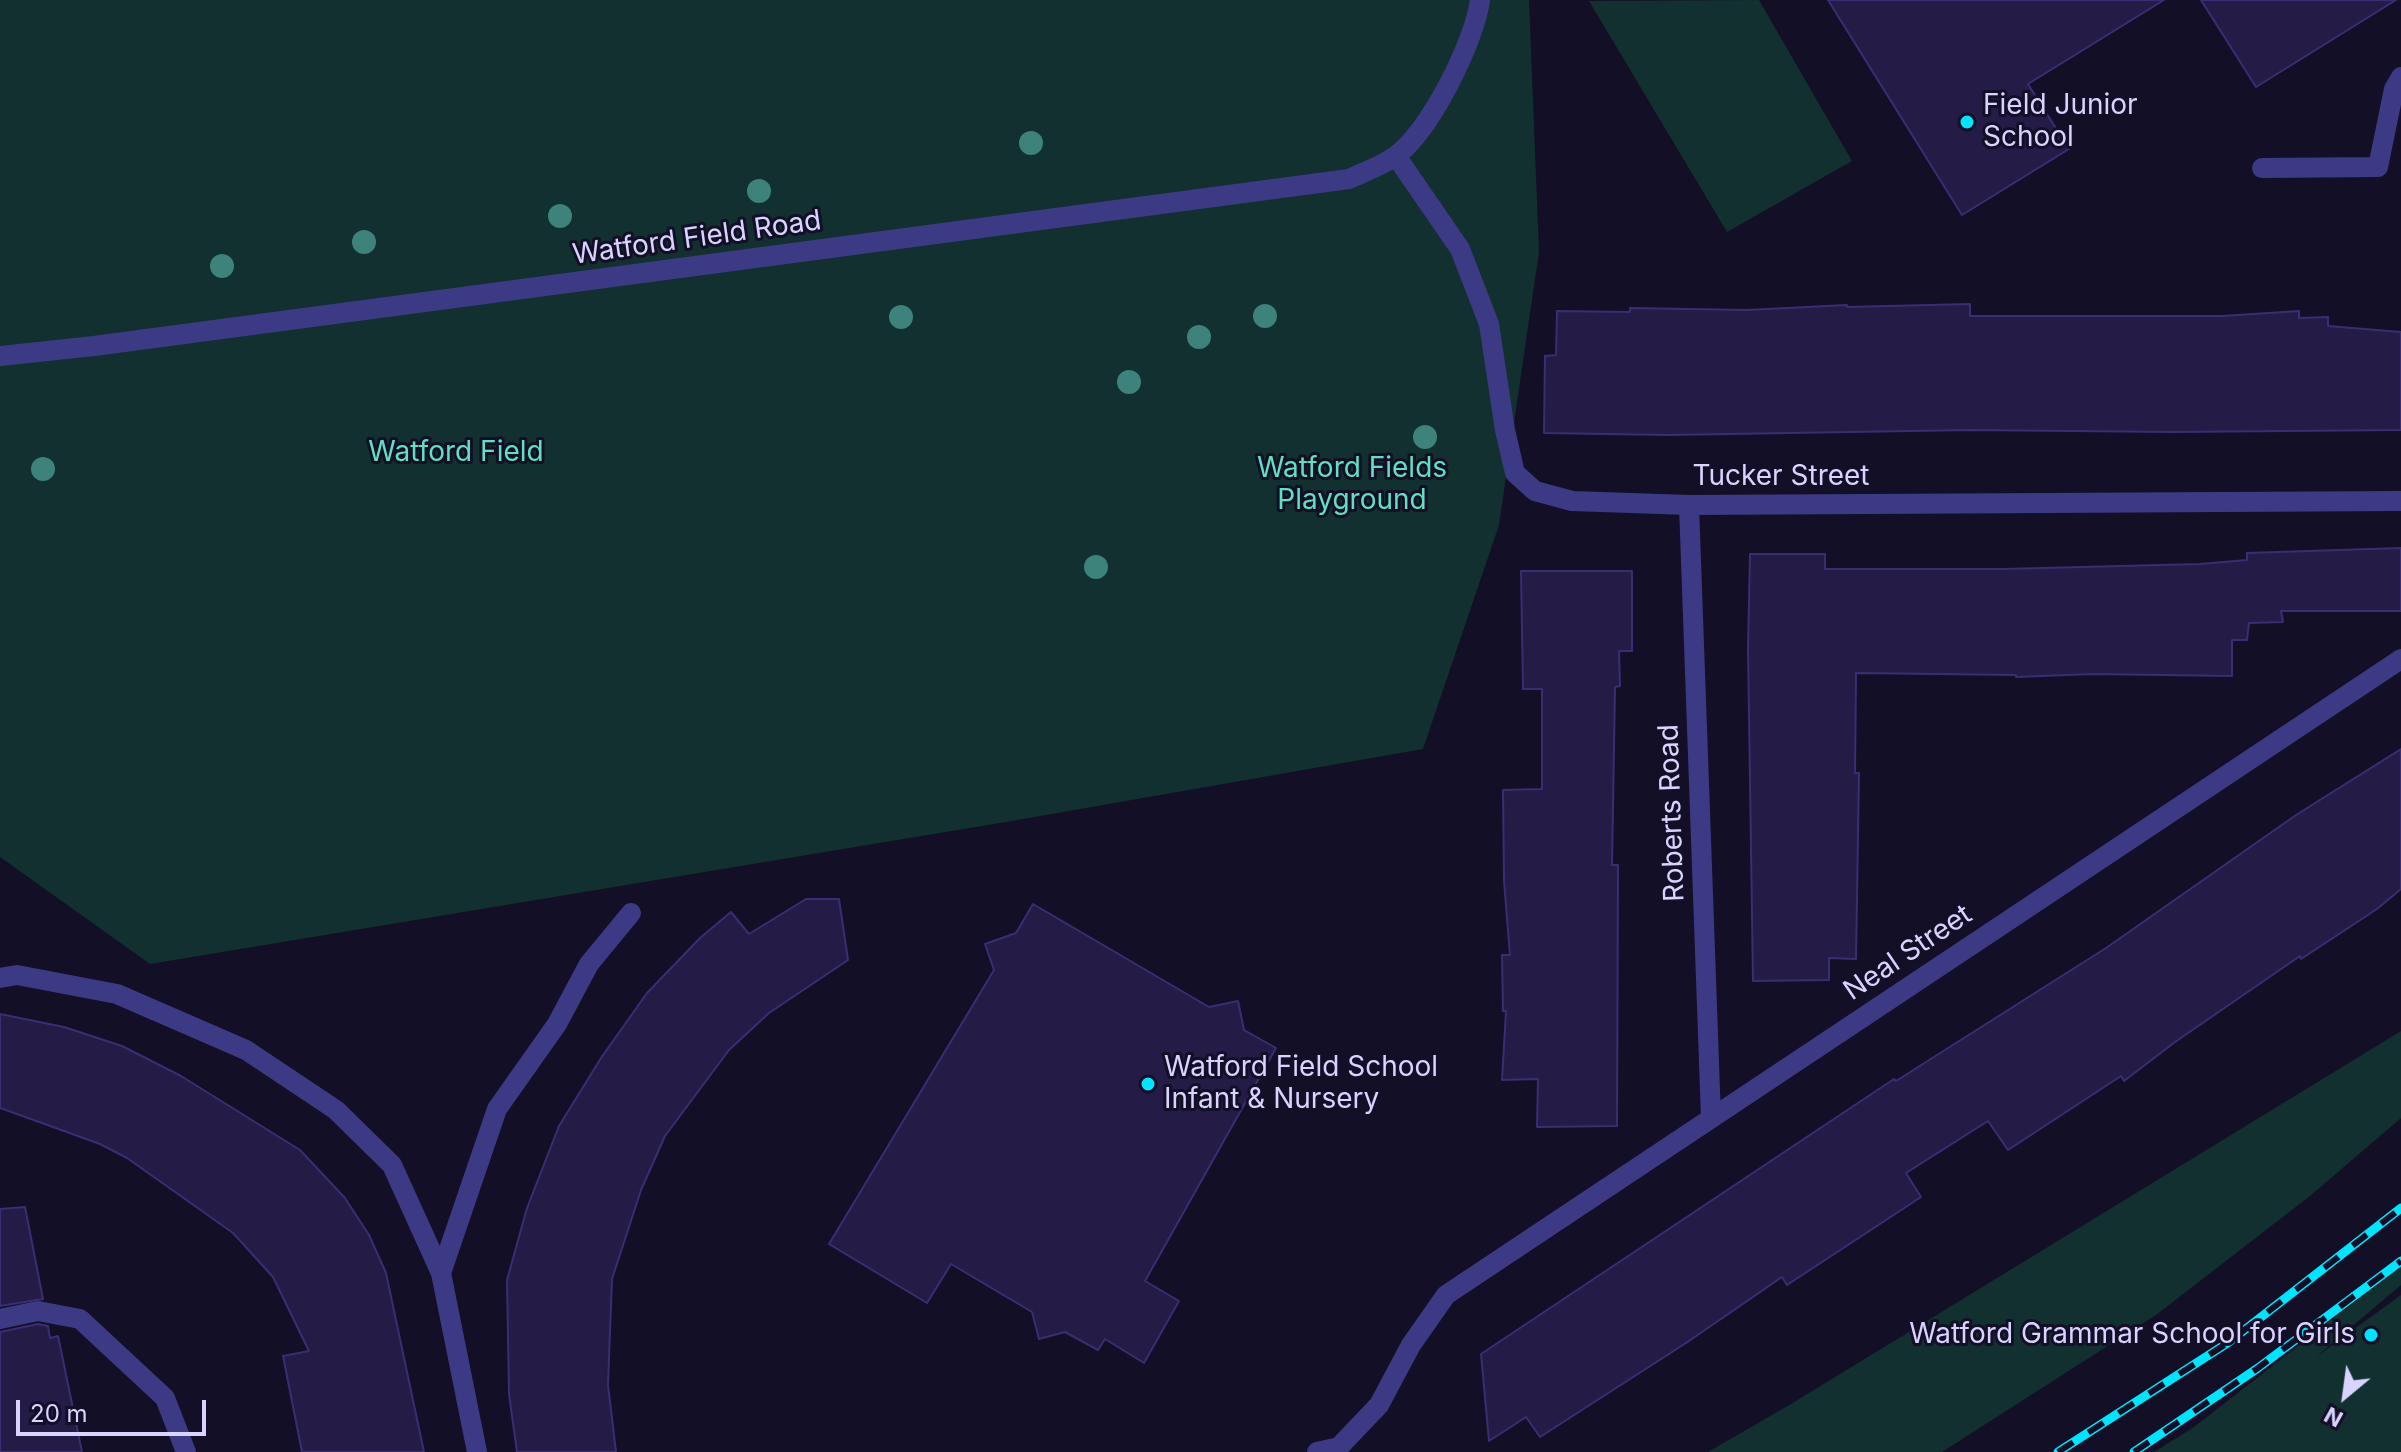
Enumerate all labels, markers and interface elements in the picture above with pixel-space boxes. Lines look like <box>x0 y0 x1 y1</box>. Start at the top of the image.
place label: Field Junior School <box>1983 89 2138 155</box>
marker: Field Junior School <box>1958 113 1976 131</box>
street label: Watford Field Road <box>570 204 824 272</box>
park label: Watford Field <box>368 436 544 470</box>
park label: Watford Fields Playground <box>1257 452 1447 518</box>
street label: Tucker Street <box>1692 460 1870 494</box>
street label: Roberts Road <box>1652 724 1692 902</box>
street label: Neal Street <box>1838 898 1978 1008</box>
place label: Watford Field School Infant & Nursery <box>1164 1051 1438 1117</box>
marker: Watford Field School Infant & Nursery <box>1139 1075 1157 1093</box>
place label: Watford Grammar School for Girls <box>1909 1318 2355 1352</box>
marker: Watford Grammar School for Girls <box>2362 1326 2380 1344</box>
north arrow <box>2305 1356 2385 1436</box>
scale bar <box>20 1384 210 1434</box>
text: 20 m <box>30 1399 88 1428</box>
text: N <box>2320 1402 2347 1432</box>

